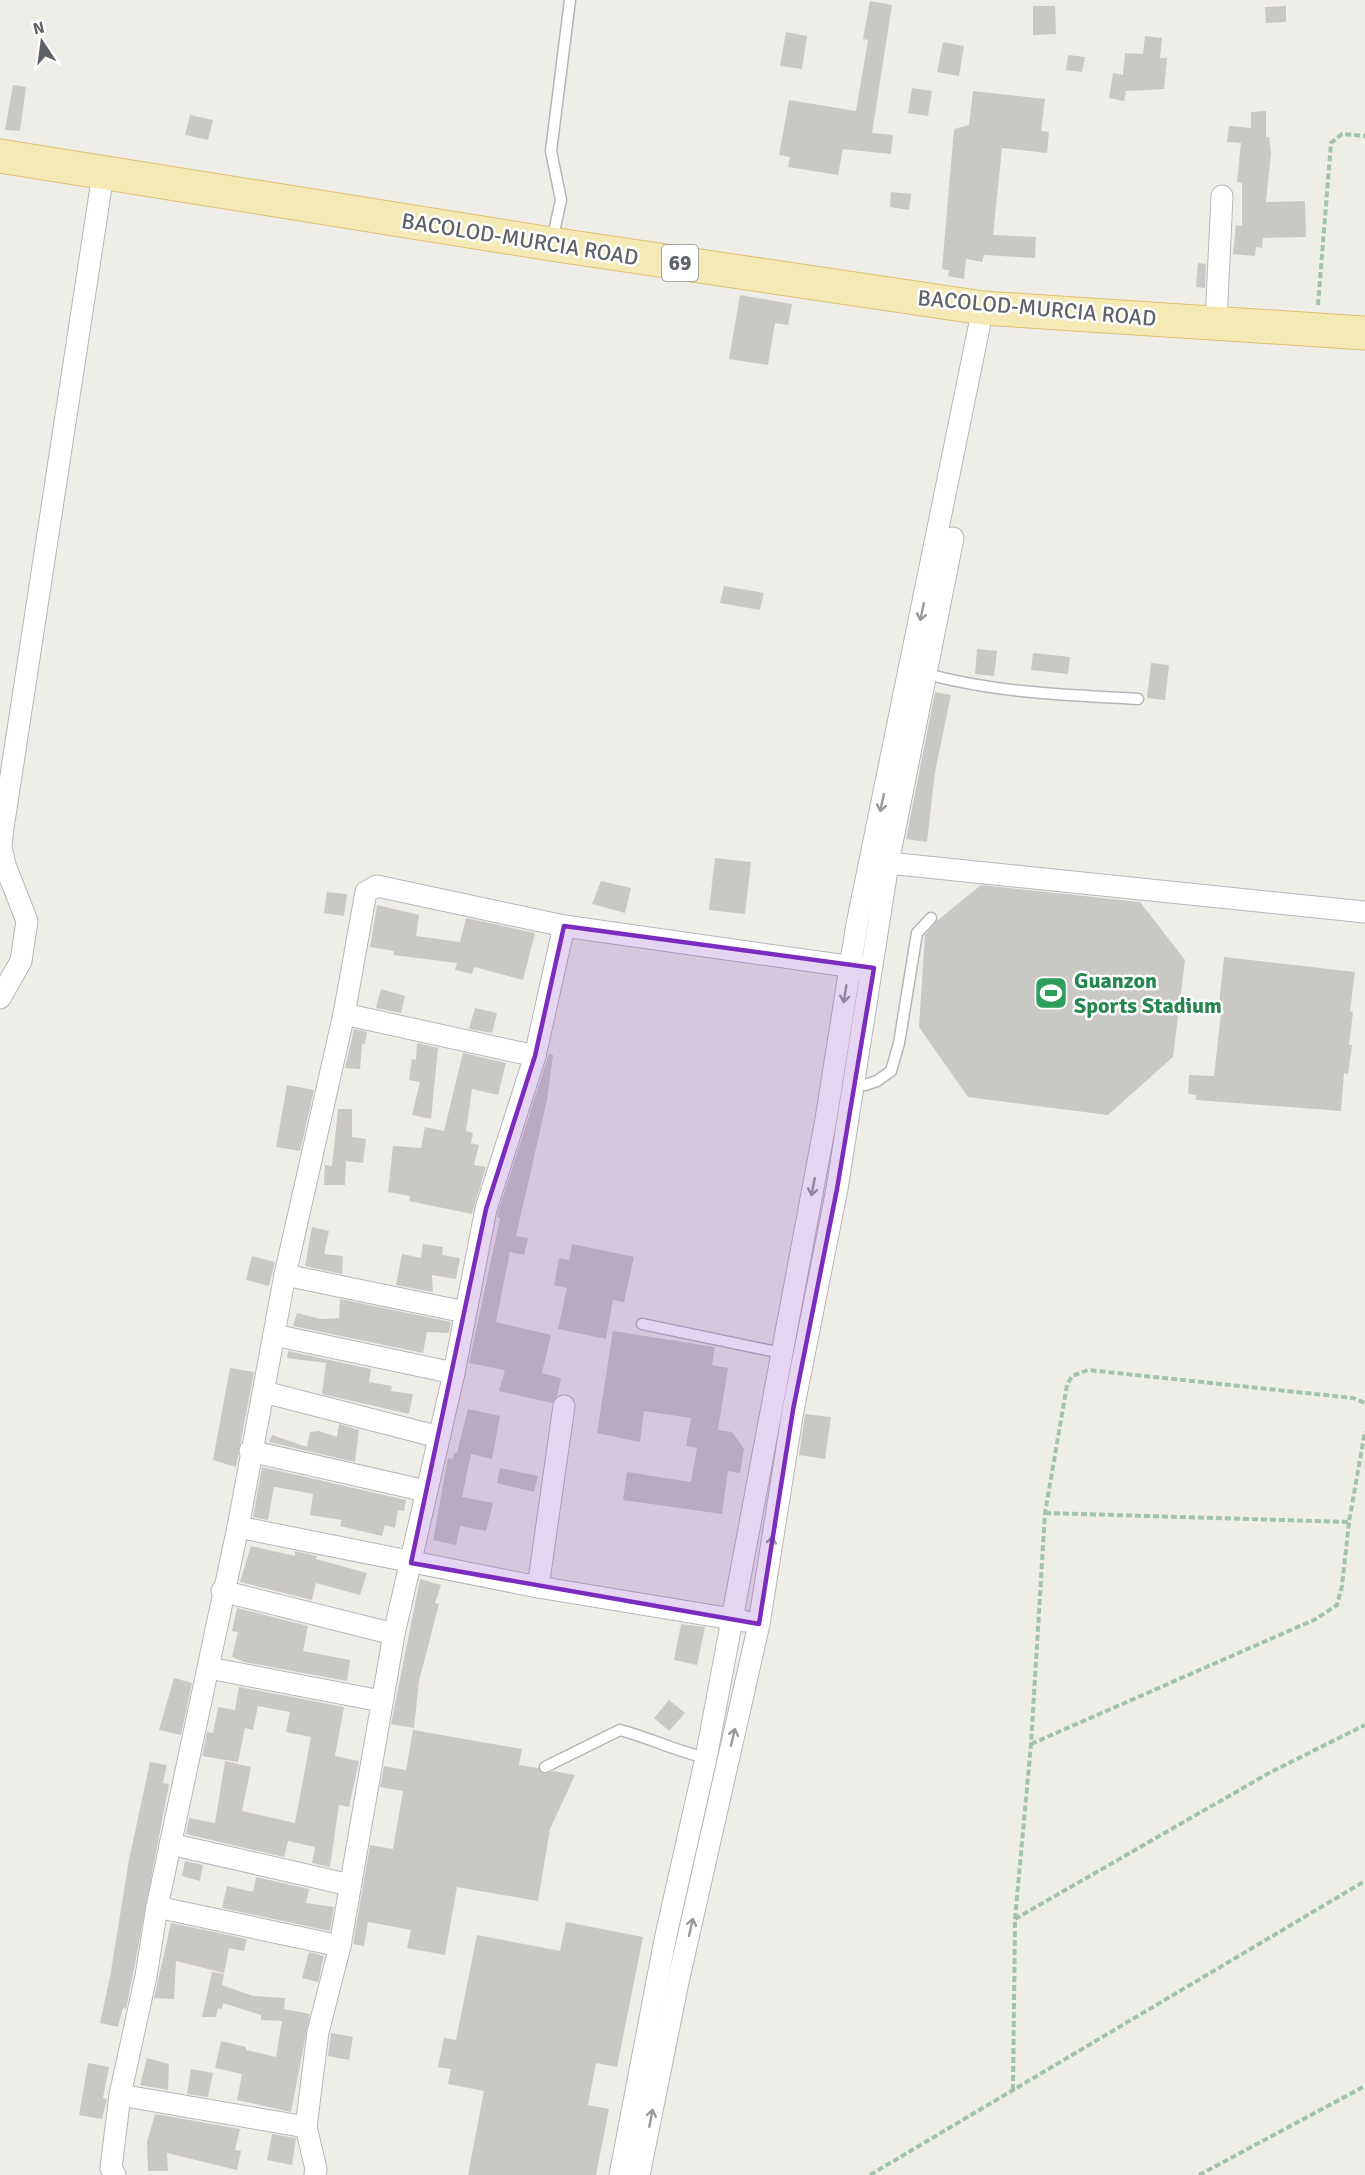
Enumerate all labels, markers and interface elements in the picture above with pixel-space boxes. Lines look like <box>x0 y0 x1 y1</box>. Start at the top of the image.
north arrow <box>12 12 72 72</box>
text: N <box>31 17 47 39</box>
street label: BACOLOD-MURCIA ROAD <box>400 207 640 271</box>
road number: 69 <box>662 245 698 281</box>
street label: BACOLOD-MURCIA ROAD <box>917 284 1157 332</box>
one-way arrow <box>916 602 927 621</box>
one-way arrow <box>876 793 888 812</box>
place label: Guanzon Sports Stadium <box>1074 967 1222 1019</box>
sports icon: Guanzon Sports Stadium <box>1033 975 1069 1011</box>
one-way arrow <box>839 984 850 1004</box>
one-way arrow <box>807 1176 818 1196</box>
one-way arrow <box>766 1536 777 1556</box>
one-way arrow <box>728 1727 740 1746</box>
one-way arrow <box>685 1918 697 1937</box>
one-way arrow <box>646 2108 657 2128</box>

